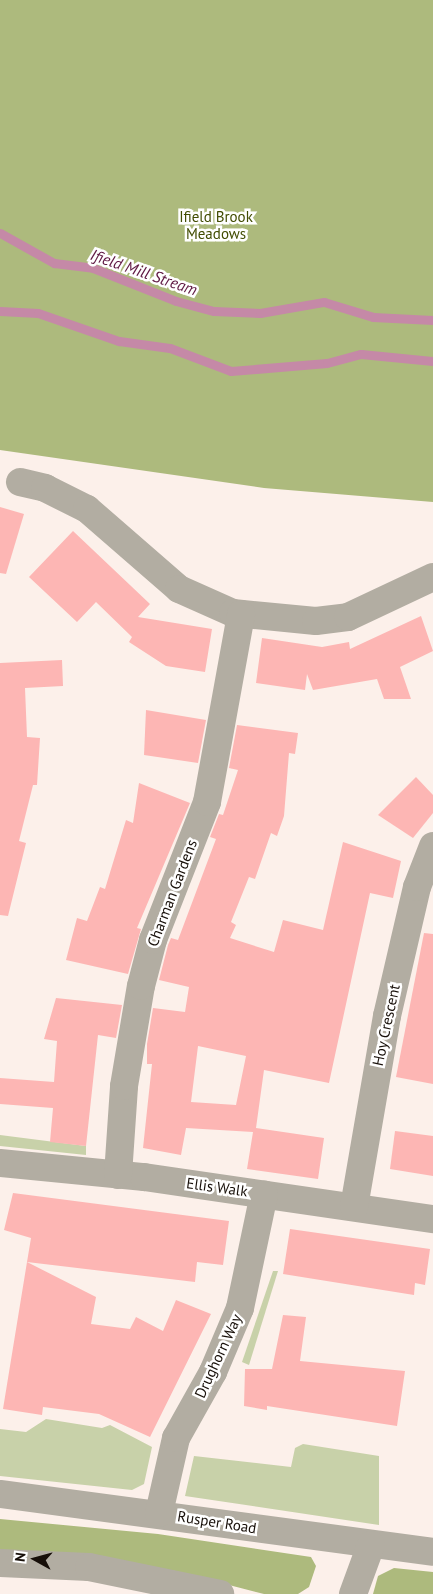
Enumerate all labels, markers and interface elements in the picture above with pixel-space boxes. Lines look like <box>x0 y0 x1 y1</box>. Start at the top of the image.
park label: Ifield Brook Meadows <box>179 207 253 242</box>
water label: Ifield Mill Stream <box>88 245 200 299</box>
street label: Charman Gardens <box>143 837 201 949</box>
street label: Hoy Crescent <box>369 982 403 1068</box>
street label: Ellis Walk <box>185 1174 249 1200</box>
street label: Drughorn Way <box>191 1311 245 1401</box>
street label: Rusper Road <box>176 1507 258 1537</box>
north arrow <box>10 1534 60 1584</box>
text: N <box>11 1552 30 1563</box>

